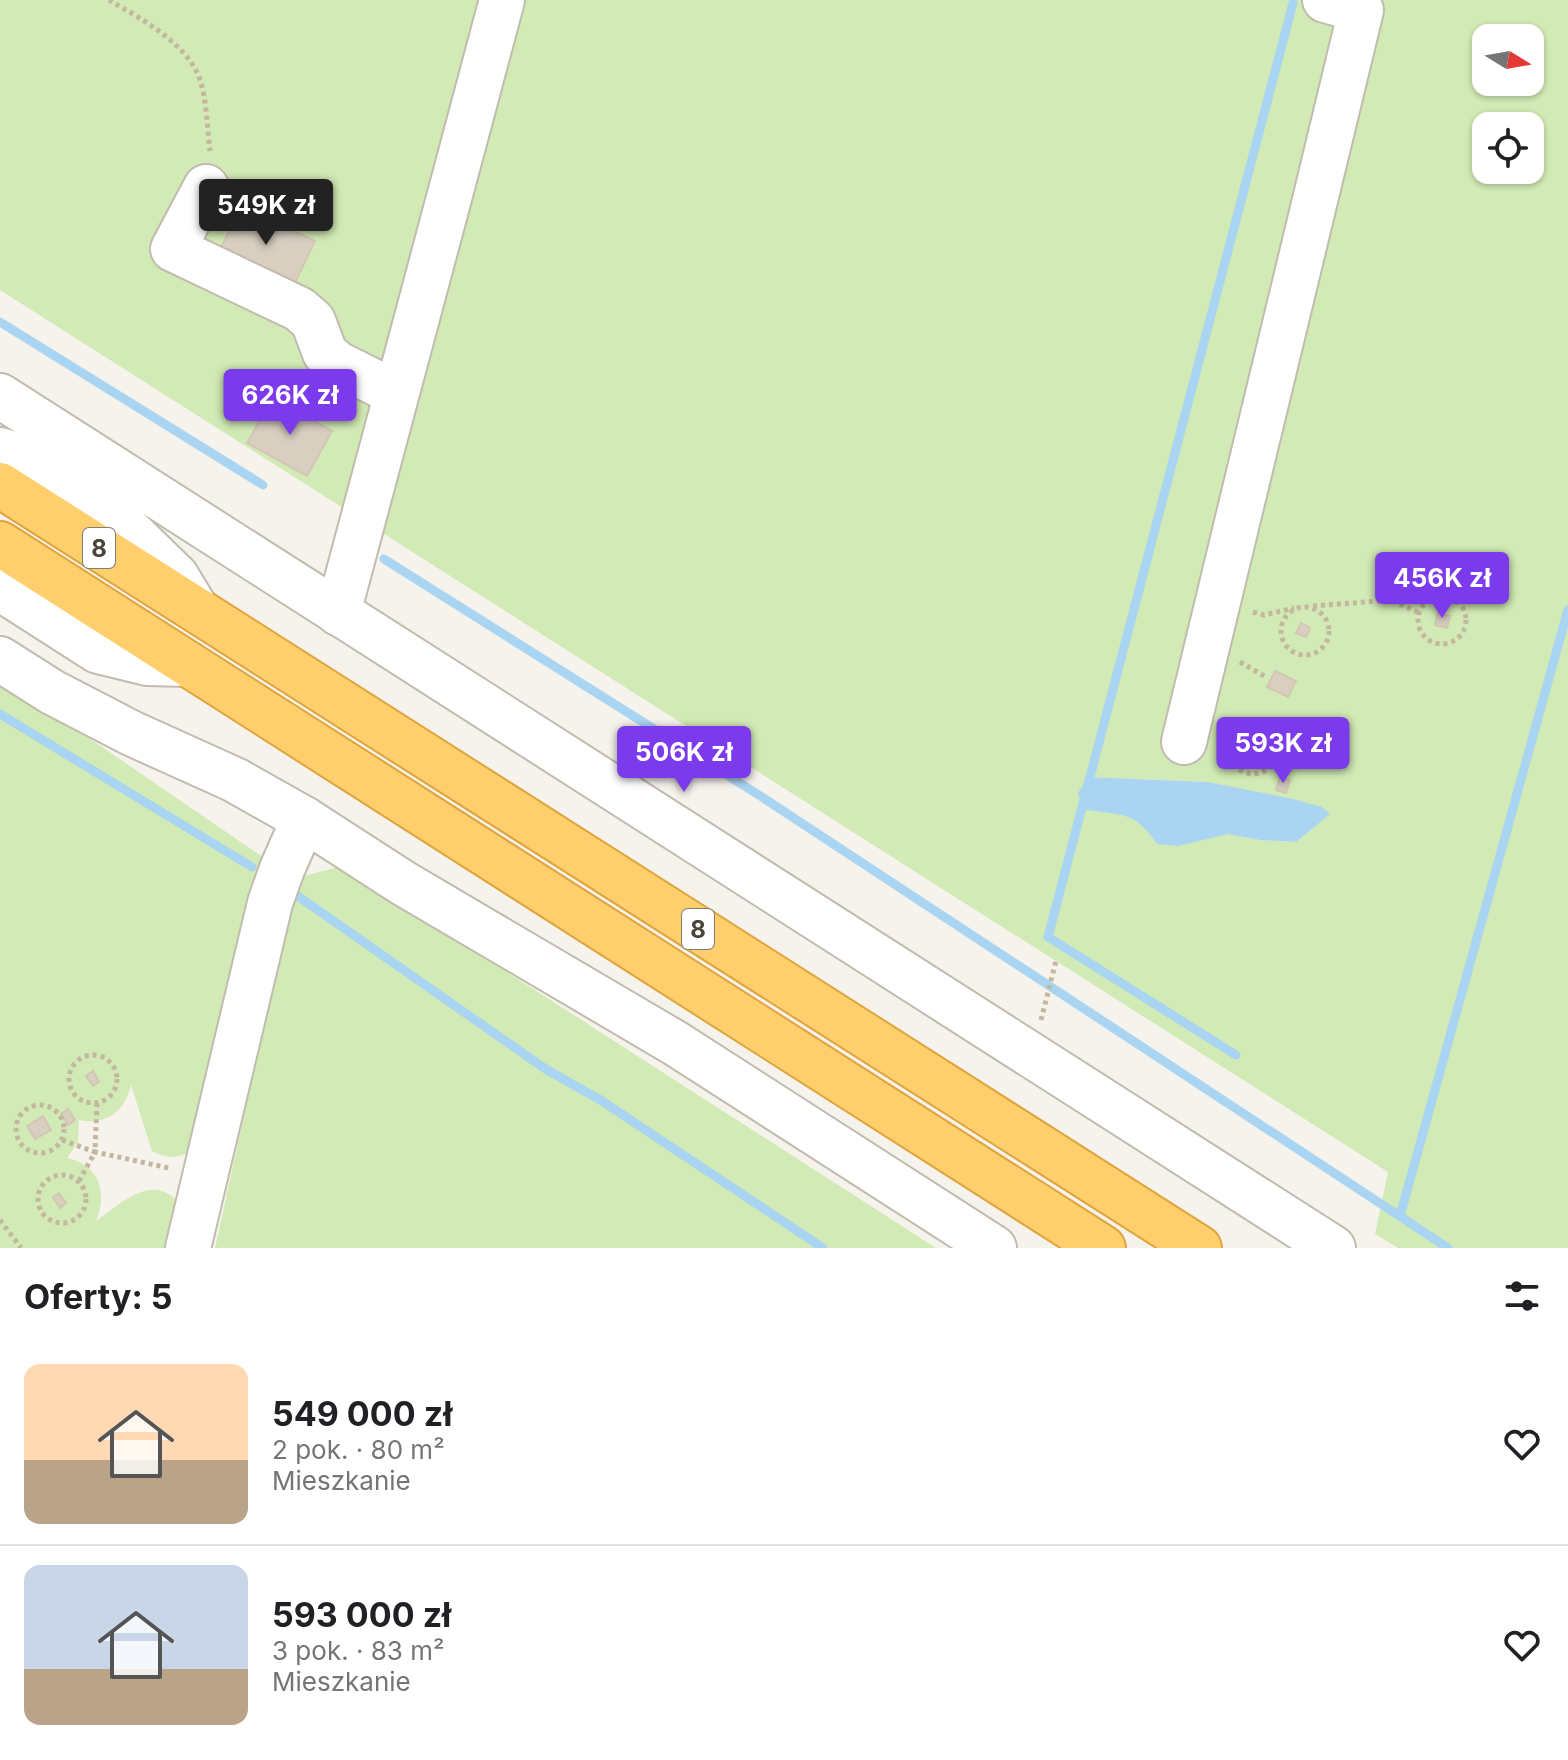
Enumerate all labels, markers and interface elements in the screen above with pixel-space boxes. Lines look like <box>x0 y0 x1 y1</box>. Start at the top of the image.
north arrow <box>1472 24 1544 96</box>
map controls <box>1472 24 1544 184</box>
button: locate <box>1472 112 1544 184</box>
pin: 549K zł <box>192 179 340 247</box>
text: 549K zł <box>217 189 315 220</box>
pin: 626K zł <box>216 369 364 437</box>
text: 626K zł <box>242 379 338 410</box>
road number: 8 <box>83 528 115 568</box>
pin: 456K zł <box>1368 552 1516 620</box>
text: 456K zł <box>1393 562 1491 593</box>
pin: 593K zł <box>1209 717 1357 785</box>
pin: 506K zł <box>610 726 758 794</box>
text: 593K zł <box>1234 727 1332 758</box>
text: 506K zł <box>635 736 733 767</box>
road number: 8 <box>682 909 714 949</box>
icon: filters <box>1500 1274 1544 1318</box>
text: Oferty: 5 <box>24 1276 173 1317</box>
text: 549 000 zł <box>272 1393 452 1434</box>
icon: home <box>88 1396 184 1492</box>
icon: heart <box>1500 1422 1544 1466</box>
text: 2 pok. · 80 m² <box>272 1434 445 1465</box>
text: Mieszkanie <box>272 1465 411 1496</box>
text: 593 000 zł <box>272 1594 451 1635</box>
icon: home <box>88 1597 184 1693</box>
icon: heart <box>1500 1623 1544 1667</box>
text: 3 pok. · 83 m² <box>272 1635 444 1666</box>
text: Mieszkanie <box>272 1666 411 1697</box>

